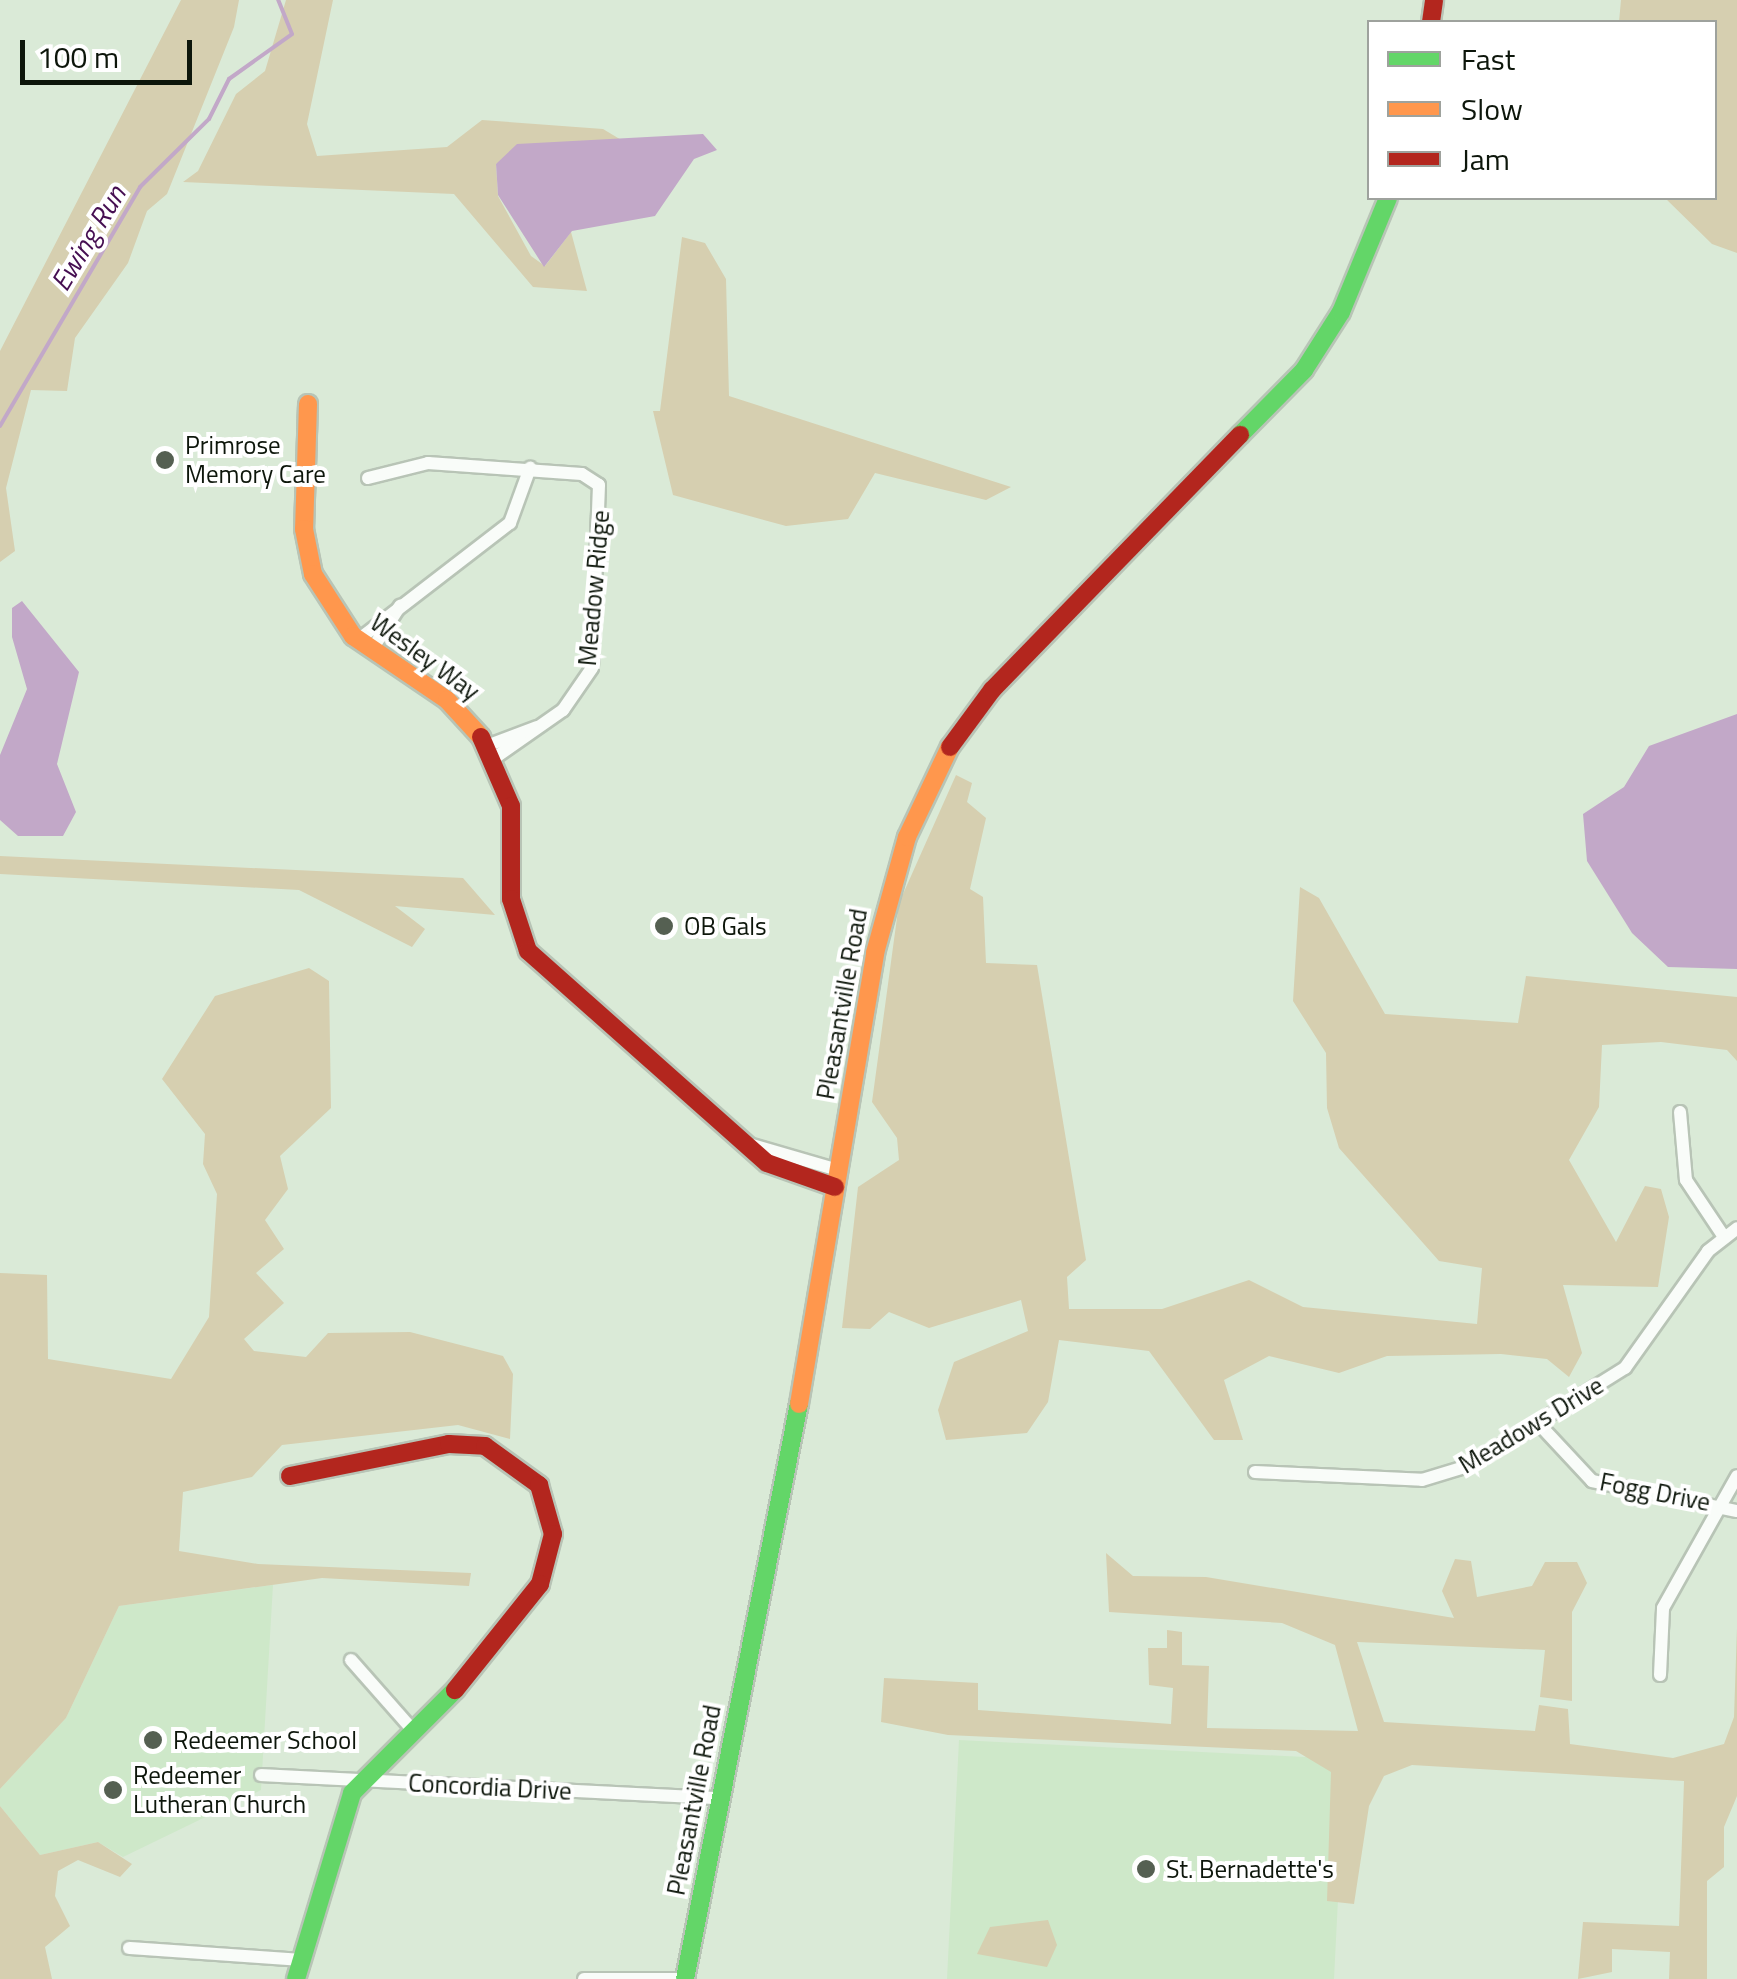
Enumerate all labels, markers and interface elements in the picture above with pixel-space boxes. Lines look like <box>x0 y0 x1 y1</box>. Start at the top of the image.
scale bar <box>25 20 198 82</box>
legend <box>1367 20 1717 200</box>
text: 100 m <box>37 34 119 80</box>
text: Fast <box>1461 36 1515 82</box>
text: Slow <box>1461 86 1523 132</box>
text: Jam <box>1461 136 1510 182</box>
water label: Ewing Run <box>43 179 133 297</box>
place label: Primrose Memory Care <box>185 431 326 490</box>
marker: Primrose Memory Care <box>154 449 176 471</box>
street label: Meadow Ridge <box>572 509 616 667</box>
street label: Wesley Way <box>364 607 486 707</box>
street label: Pleasantville Road <box>810 906 874 1102</box>
place label: OB Gals <box>684 911 767 941</box>
marker: OB Gals <box>653 915 675 937</box>
street label: Meadows Drive <box>1453 1370 1609 1480</box>
street label: Fogg Drive <box>1597 1467 1713 1517</box>
street label: Pleasantville Road <box>661 1702 727 1898</box>
place label: Redeemer School <box>173 1725 357 1755</box>
marker: Redeemer School <box>142 1729 164 1751</box>
place label: Redeemer Lutheran Church <box>133 1761 306 1820</box>
street label: Concordia Drive <box>408 1768 572 1806</box>
marker: Redeemer Lutheran Church <box>102 1779 124 1801</box>
place label: St. Bernadette's <box>1166 1854 1334 1884</box>
marker: St. Bernadette's <box>1135 1858 1157 1880</box>

